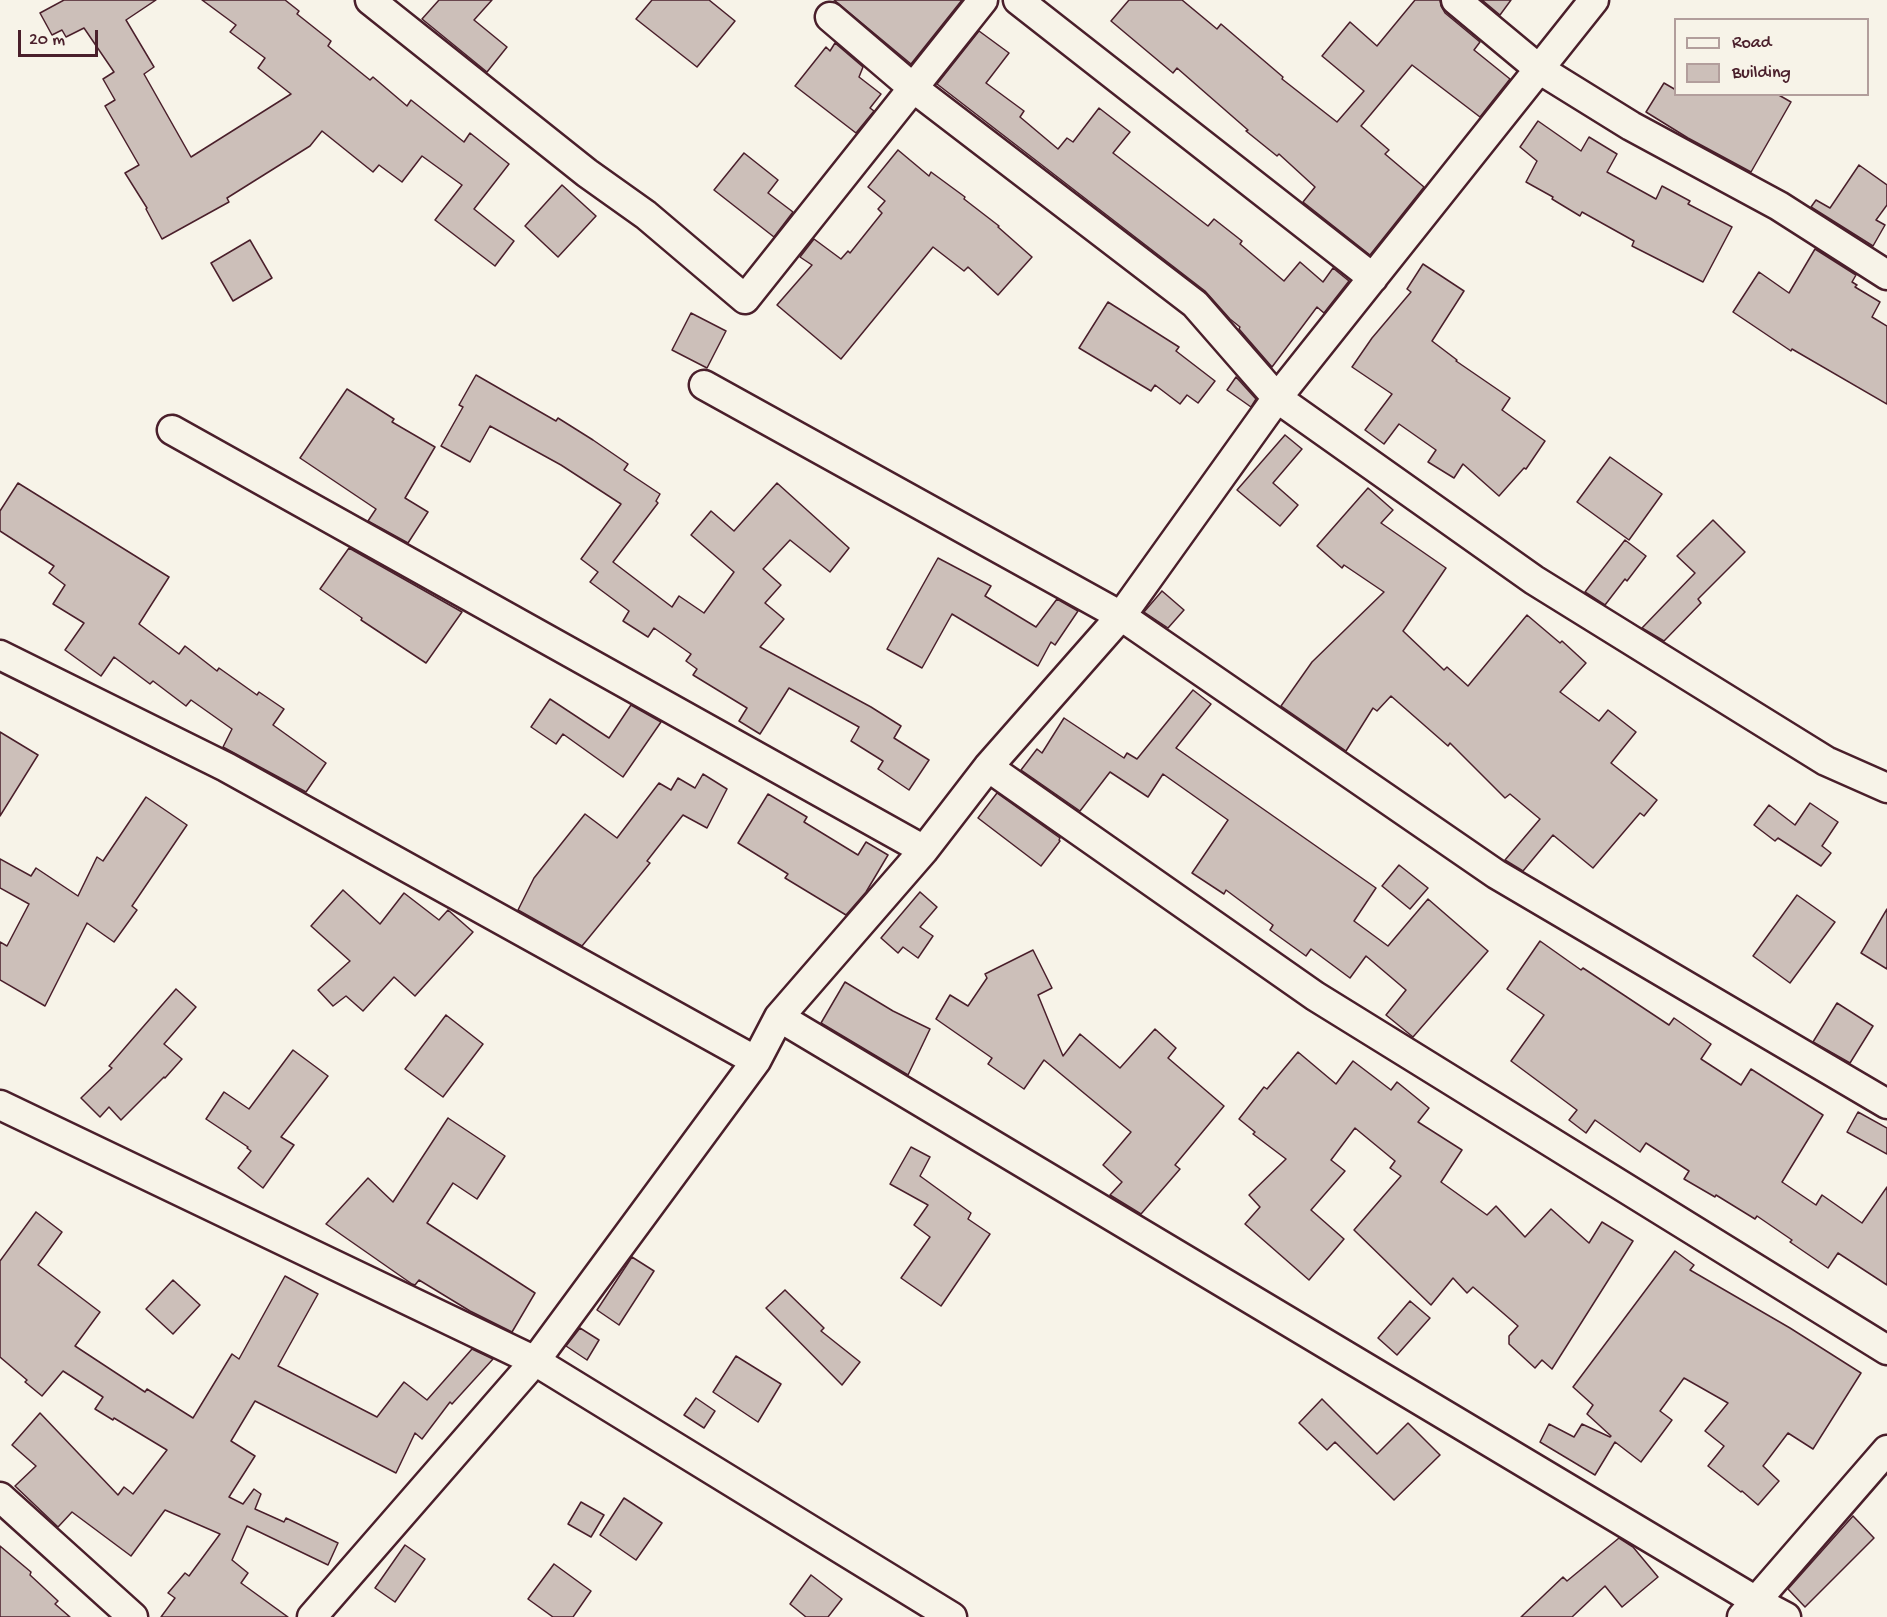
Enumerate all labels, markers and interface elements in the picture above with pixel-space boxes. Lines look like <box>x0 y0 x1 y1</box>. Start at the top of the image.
scale bar <box>21 18 100 56</box>
legend <box>1674 18 1869 96</box>
text: 20 m <box>29 30 65 51</box>
text: Road <box>1732 33 1771 54</box>
text: Building <box>1732 63 1791 84</box>

